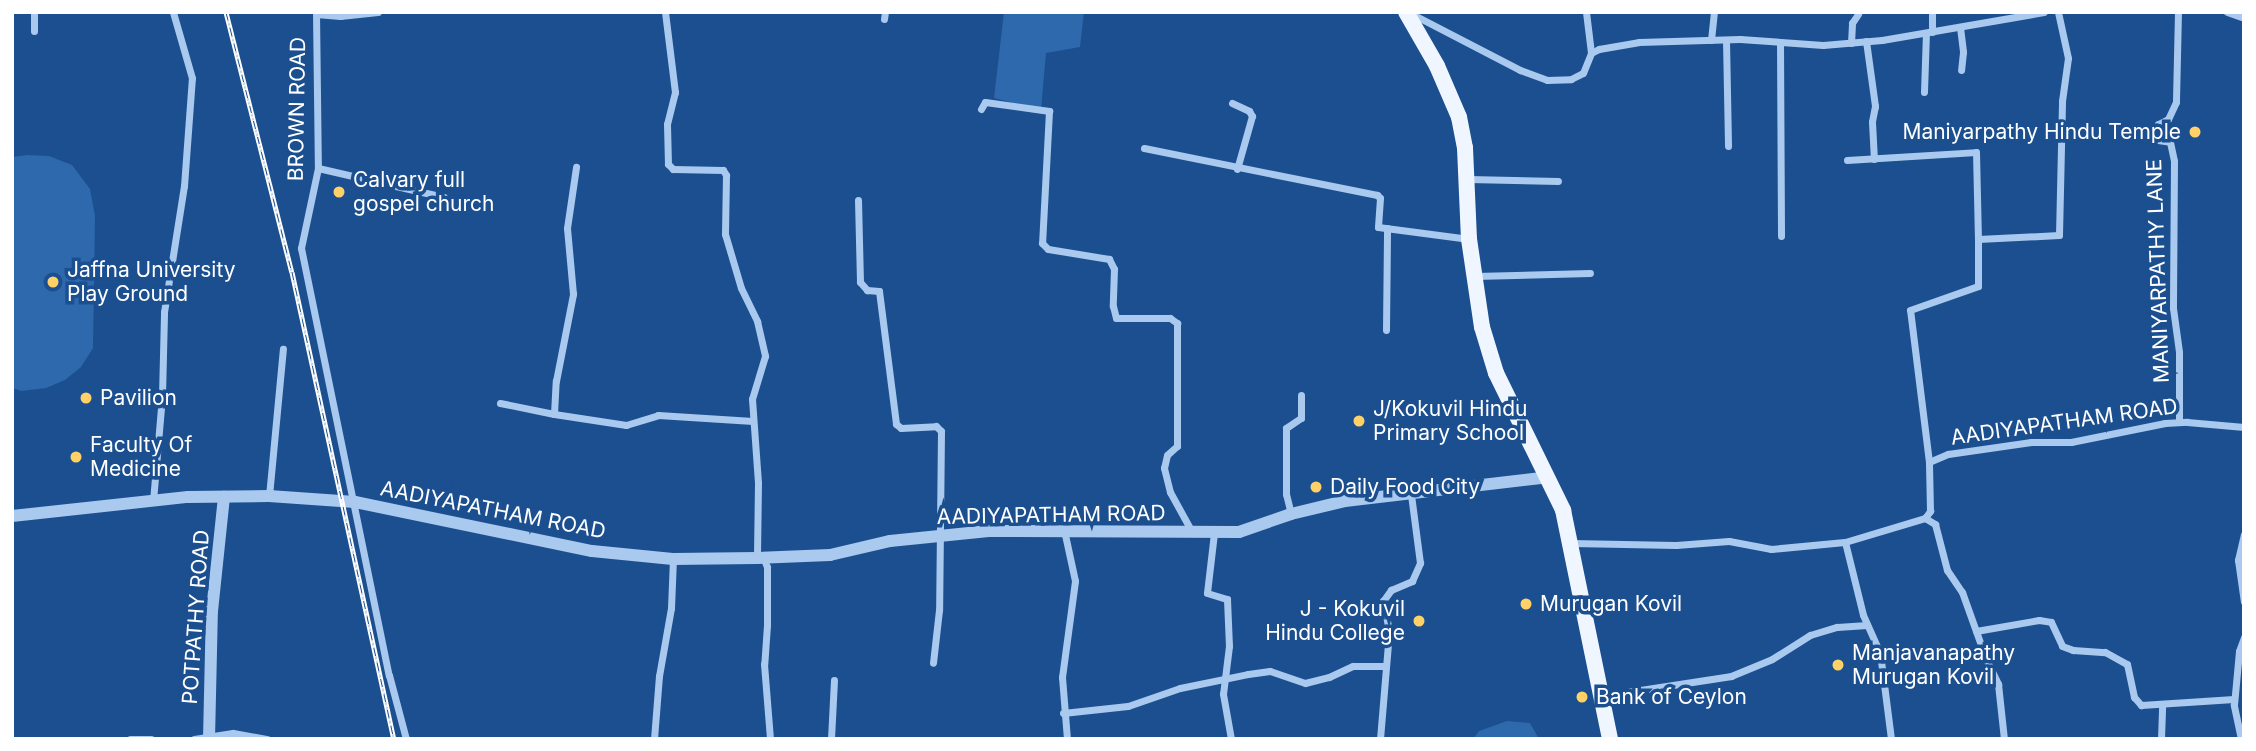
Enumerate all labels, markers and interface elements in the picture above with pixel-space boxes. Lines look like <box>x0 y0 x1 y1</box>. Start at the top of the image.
street label: BROWN ROAD <box>283 37 311 181</box>
place label: Maniyarpathy Hindu Temple <box>1902 119 2181 145</box>
marker: Maniyarpathy Hindu Temple <box>2187 124 2203 140</box>
street label: MANIYARPATHY LANE <box>2141 158 2175 384</box>
place label: Calvary full gospel church <box>353 167 494 217</box>
marker: Calvary full gospel church <box>331 184 347 200</box>
place label: Jaffna University Play Ground <box>67 257 236 307</box>
marker: Jaffna University Play Ground <box>45 274 61 290</box>
place label: Pavilion <box>100 385 177 411</box>
marker: Pavilion <box>78 390 94 406</box>
street label: AADIYAPATHAM ROAD <box>1949 394 2179 450</box>
place label: J/Kokuvil Hindu Primary School <box>1373 396 1527 446</box>
marker: J/Kokuvil Hindu Primary School <box>1351 413 1367 429</box>
place label: Faculty Of Medicine <box>90 432 192 482</box>
marker: Faculty Of Medicine <box>68 449 84 465</box>
place label: Daily Food City <box>1330 474 1480 500</box>
street label: AADIYAPATHAM ROAD <box>378 476 608 544</box>
marker: Daily Food City <box>1308 479 1324 495</box>
street label: AADIYAPATHAM ROAD <box>936 500 1166 530</box>
street label: POTPATHY ROAD <box>177 529 215 705</box>
place label: Murugan Kovil <box>1540 591 1682 617</box>
place label: J - Kokuvil Hindu College <box>1265 596 1405 646</box>
marker: Murugan Kovil <box>1518 596 1534 612</box>
marker: J - Kokuvil Hindu College <box>1411 613 1427 629</box>
place label: Manjavanapathy Murugan Kovil <box>1852 640 2015 690</box>
marker: Manjavanapathy Murugan Kovil <box>1830 657 1846 673</box>
place label: Bank of Ceylon <box>1596 684 1747 710</box>
marker: Bank of Ceylon <box>1574 689 1590 705</box>

